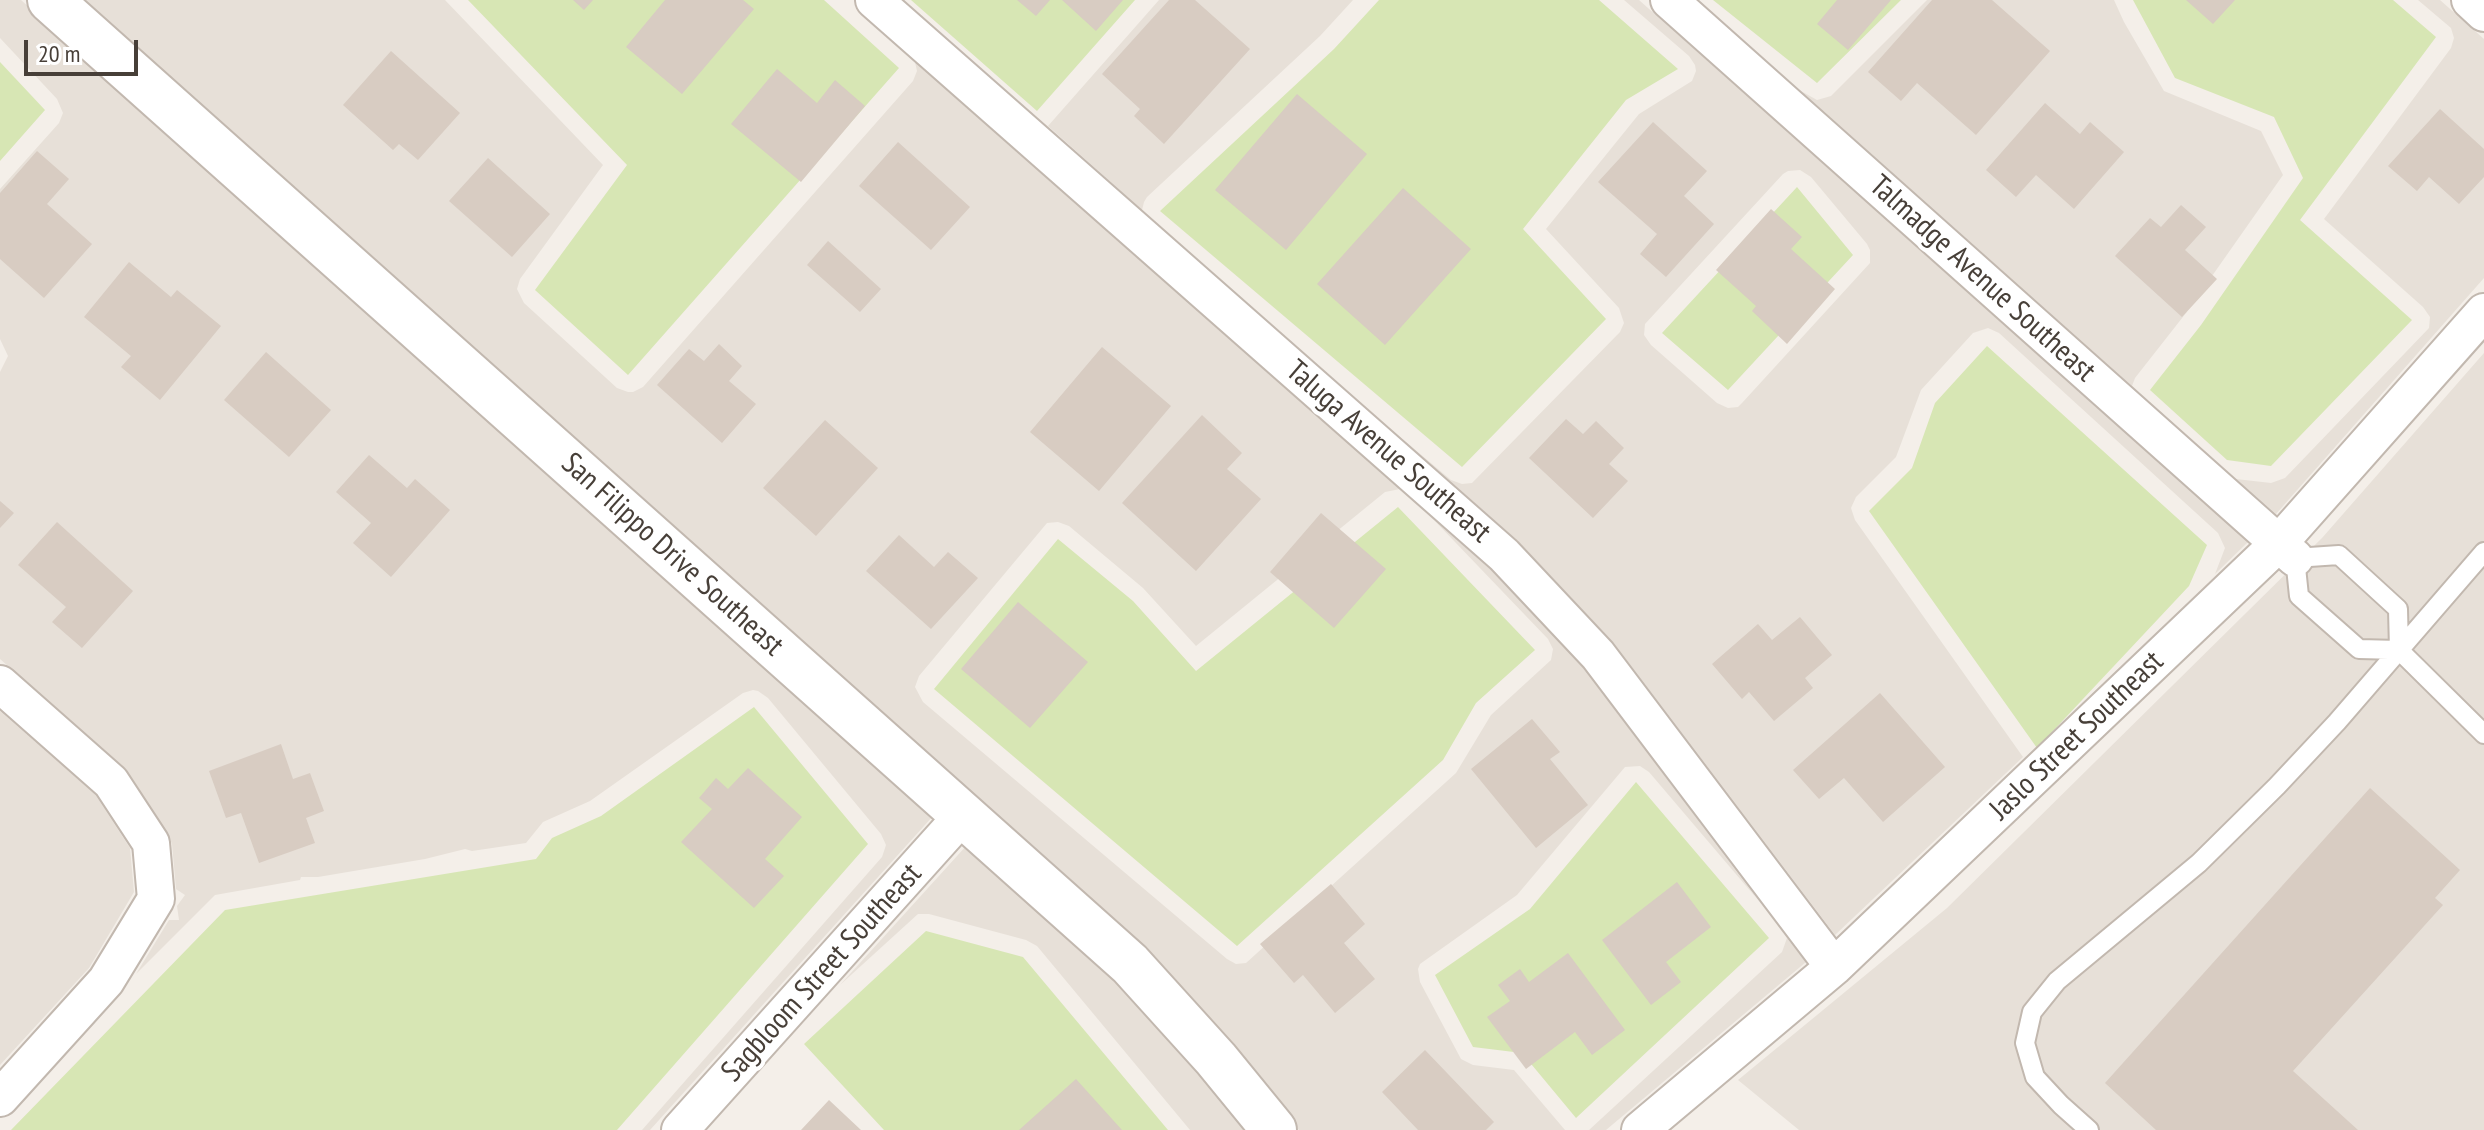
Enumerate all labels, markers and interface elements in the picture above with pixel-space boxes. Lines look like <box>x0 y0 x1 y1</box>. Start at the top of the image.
scale bar <box>28 24 142 74</box>
text: 20 m <box>38 38 80 69</box>
street label: Talmadge Avenue Southeast <box>1862 168 2102 390</box>
street label: Taluga Avenue Southeast <box>1278 353 1498 551</box>
street label: San Filippo Drive Southeast <box>554 446 790 664</box>
street label: Jaslo Street Southeast <box>1983 644 2171 828</box>
street label: Sagbloom Street Southeast <box>715 856 929 1090</box>

